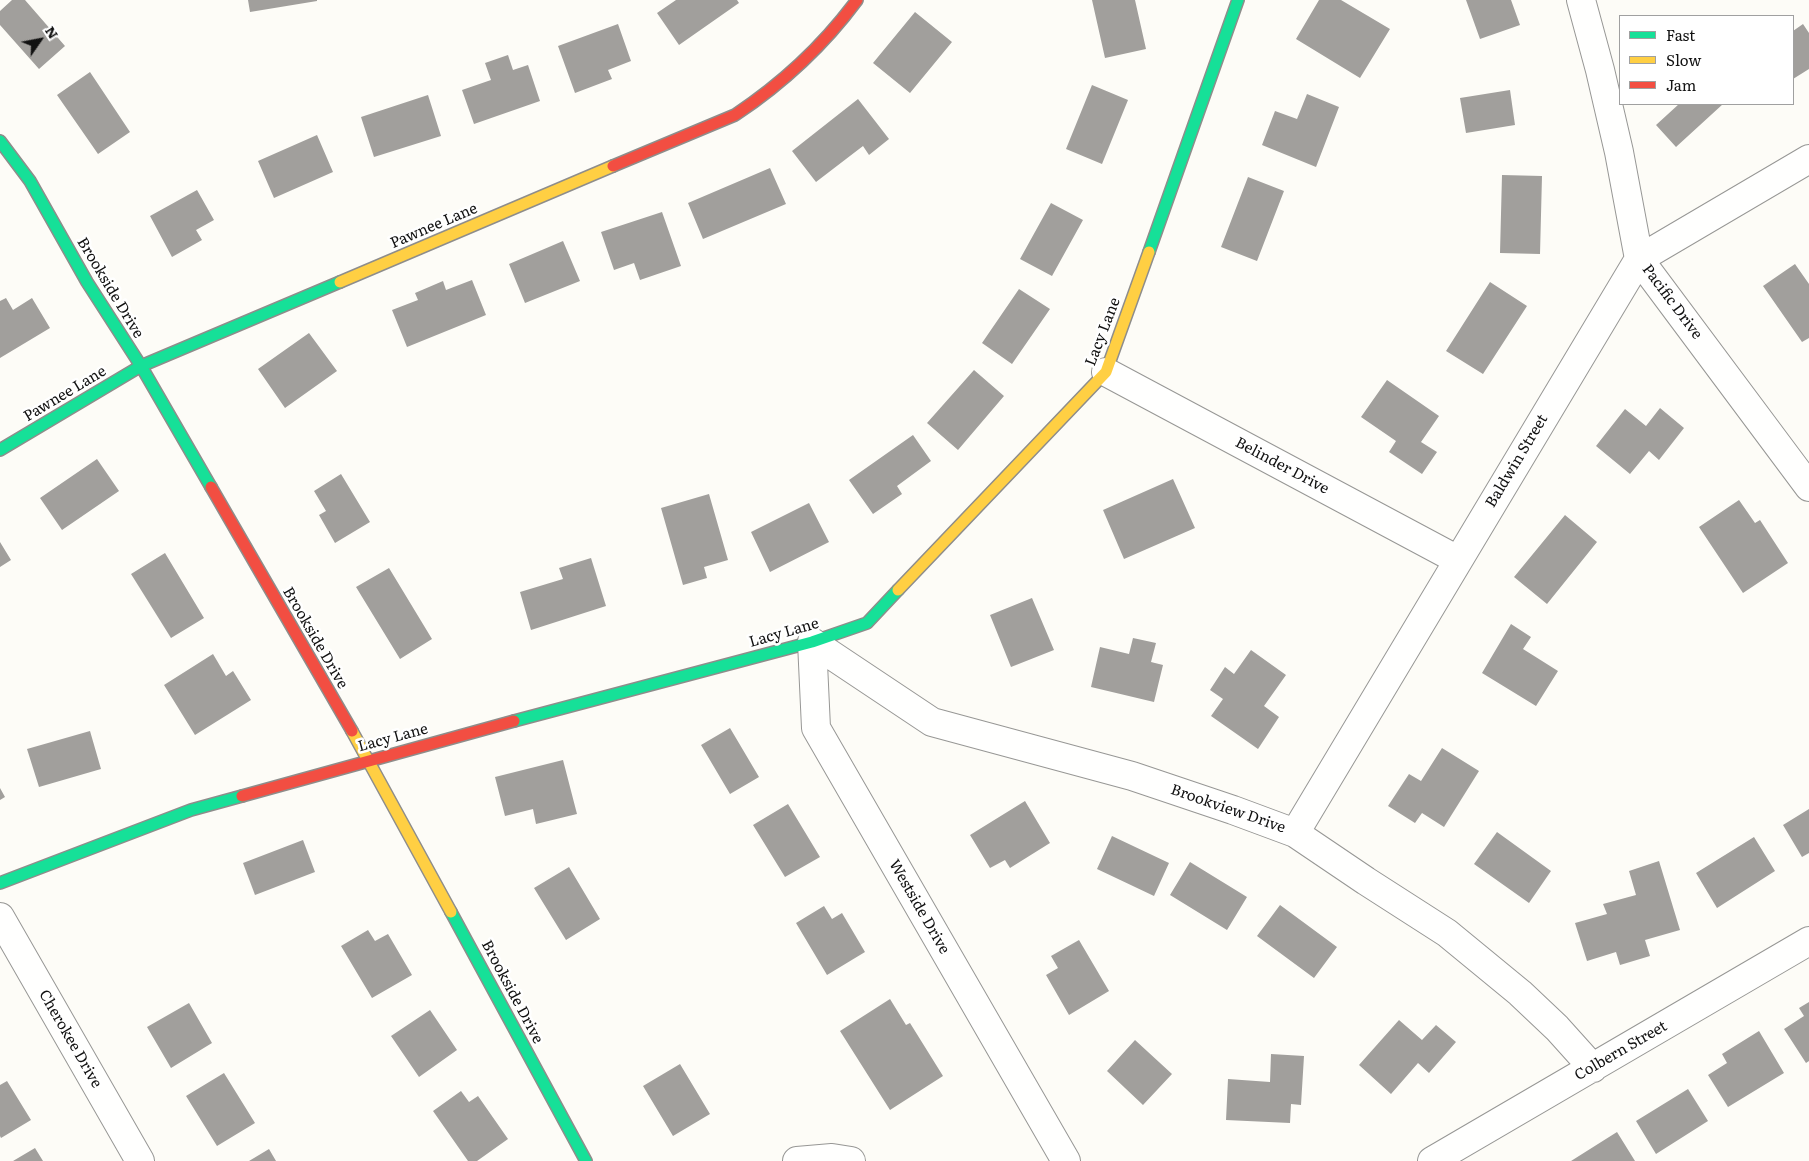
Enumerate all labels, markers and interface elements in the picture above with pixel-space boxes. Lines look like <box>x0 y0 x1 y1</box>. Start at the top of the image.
north arrow <box>15 15 65 65</box>
legend <box>1619 15 1794 105</box>
text: N <box>41 21 64 42</box>
text: Fast <box>1666 23 1695 46</box>
text: Slow <box>1666 48 1701 71</box>
text: Jam <box>1666 73 1696 96</box>
street label: Pawnee Lane <box>388 200 480 252</box>
street label: Brookside Drive <box>73 234 147 342</box>
street label: Pacific Drive <box>1638 261 1706 343</box>
street label: Lacy Lane <box>1082 295 1124 369</box>
street label: Pawnee Lane <box>21 362 109 426</box>
street label: Baldwin Street <box>1482 411 1552 511</box>
street label: Belinder Drive <box>1232 434 1332 498</box>
street label: Brookside Drive <box>279 584 351 692</box>
street label: Lacy Lane <box>747 614 821 652</box>
street label: Lacy Lane <box>356 720 430 756</box>
street label: Brookview Drive <box>1168 781 1288 837</box>
street label: Westside Drive <box>885 857 953 957</box>
street label: Brookside Drive <box>477 937 547 1047</box>
street label: Cherokee Drive <box>35 987 105 1091</box>
street label: Colbern Street <box>1572 1017 1670 1085</box>

